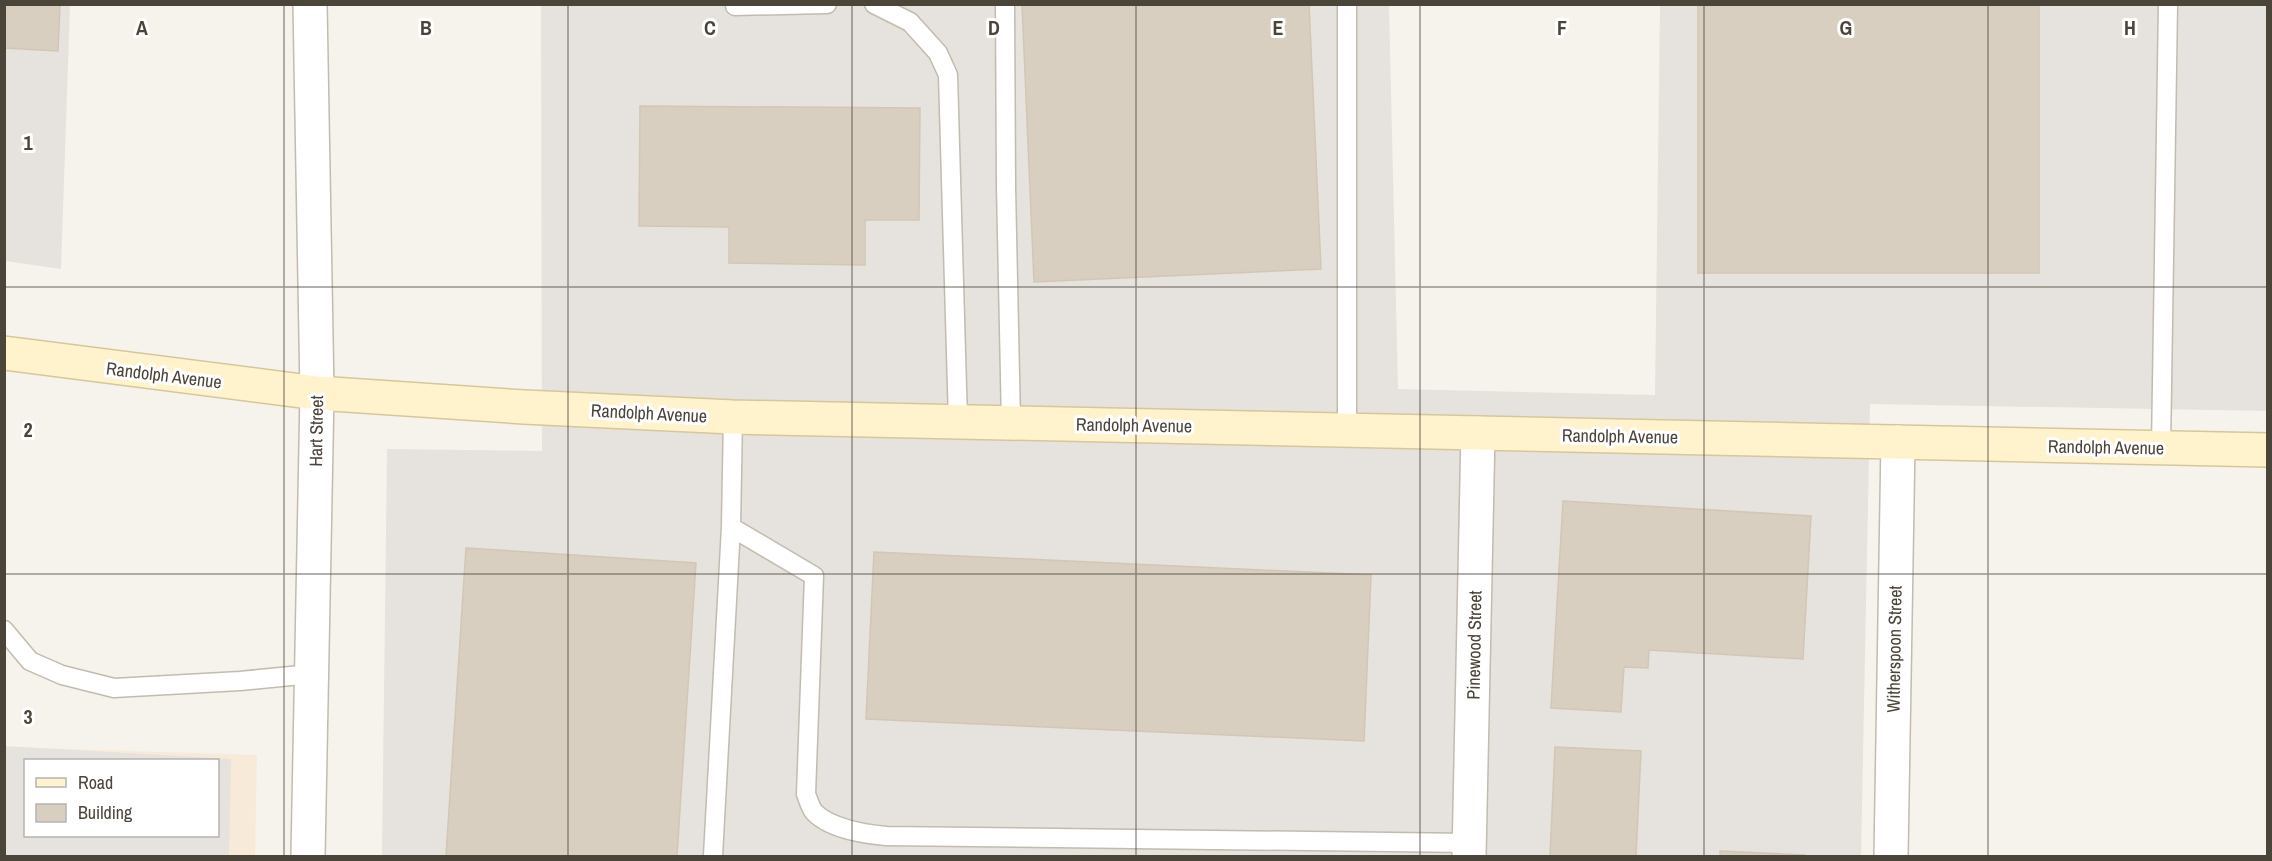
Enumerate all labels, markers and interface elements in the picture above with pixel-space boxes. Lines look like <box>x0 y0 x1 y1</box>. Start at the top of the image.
text: A <box>136 14 148 41</box>
text: B <box>420 14 432 41</box>
text: C <box>704 14 716 41</box>
text: D <box>988 14 1000 41</box>
text: E <box>1273 14 1284 41</box>
text: F <box>1557 14 1567 41</box>
text: G <box>1840 14 1852 41</box>
text: H <box>2124 14 2136 41</box>
text: 1 <box>23 129 33 156</box>
street label: Randolph Avenue <box>105 356 223 394</box>
street label: Hart Street <box>303 395 329 467</box>
street label: Randolph Avenue <box>590 397 708 429</box>
street label: Randolph Avenue <box>1076 411 1192 439</box>
text: 2 <box>23 416 33 443</box>
street label: Randolph Avenue <box>1562 422 1678 450</box>
street label: Randolph Avenue <box>2048 433 2164 461</box>
street label: Witherspoon Street <box>1880 585 1908 713</box>
street label: Pinewood Street <box>1461 590 1487 700</box>
text: 3 <box>23 703 33 730</box>
legend <box>24 759 219 837</box>
text: Road <box>78 770 113 795</box>
text: Building <box>78 800 133 825</box>

